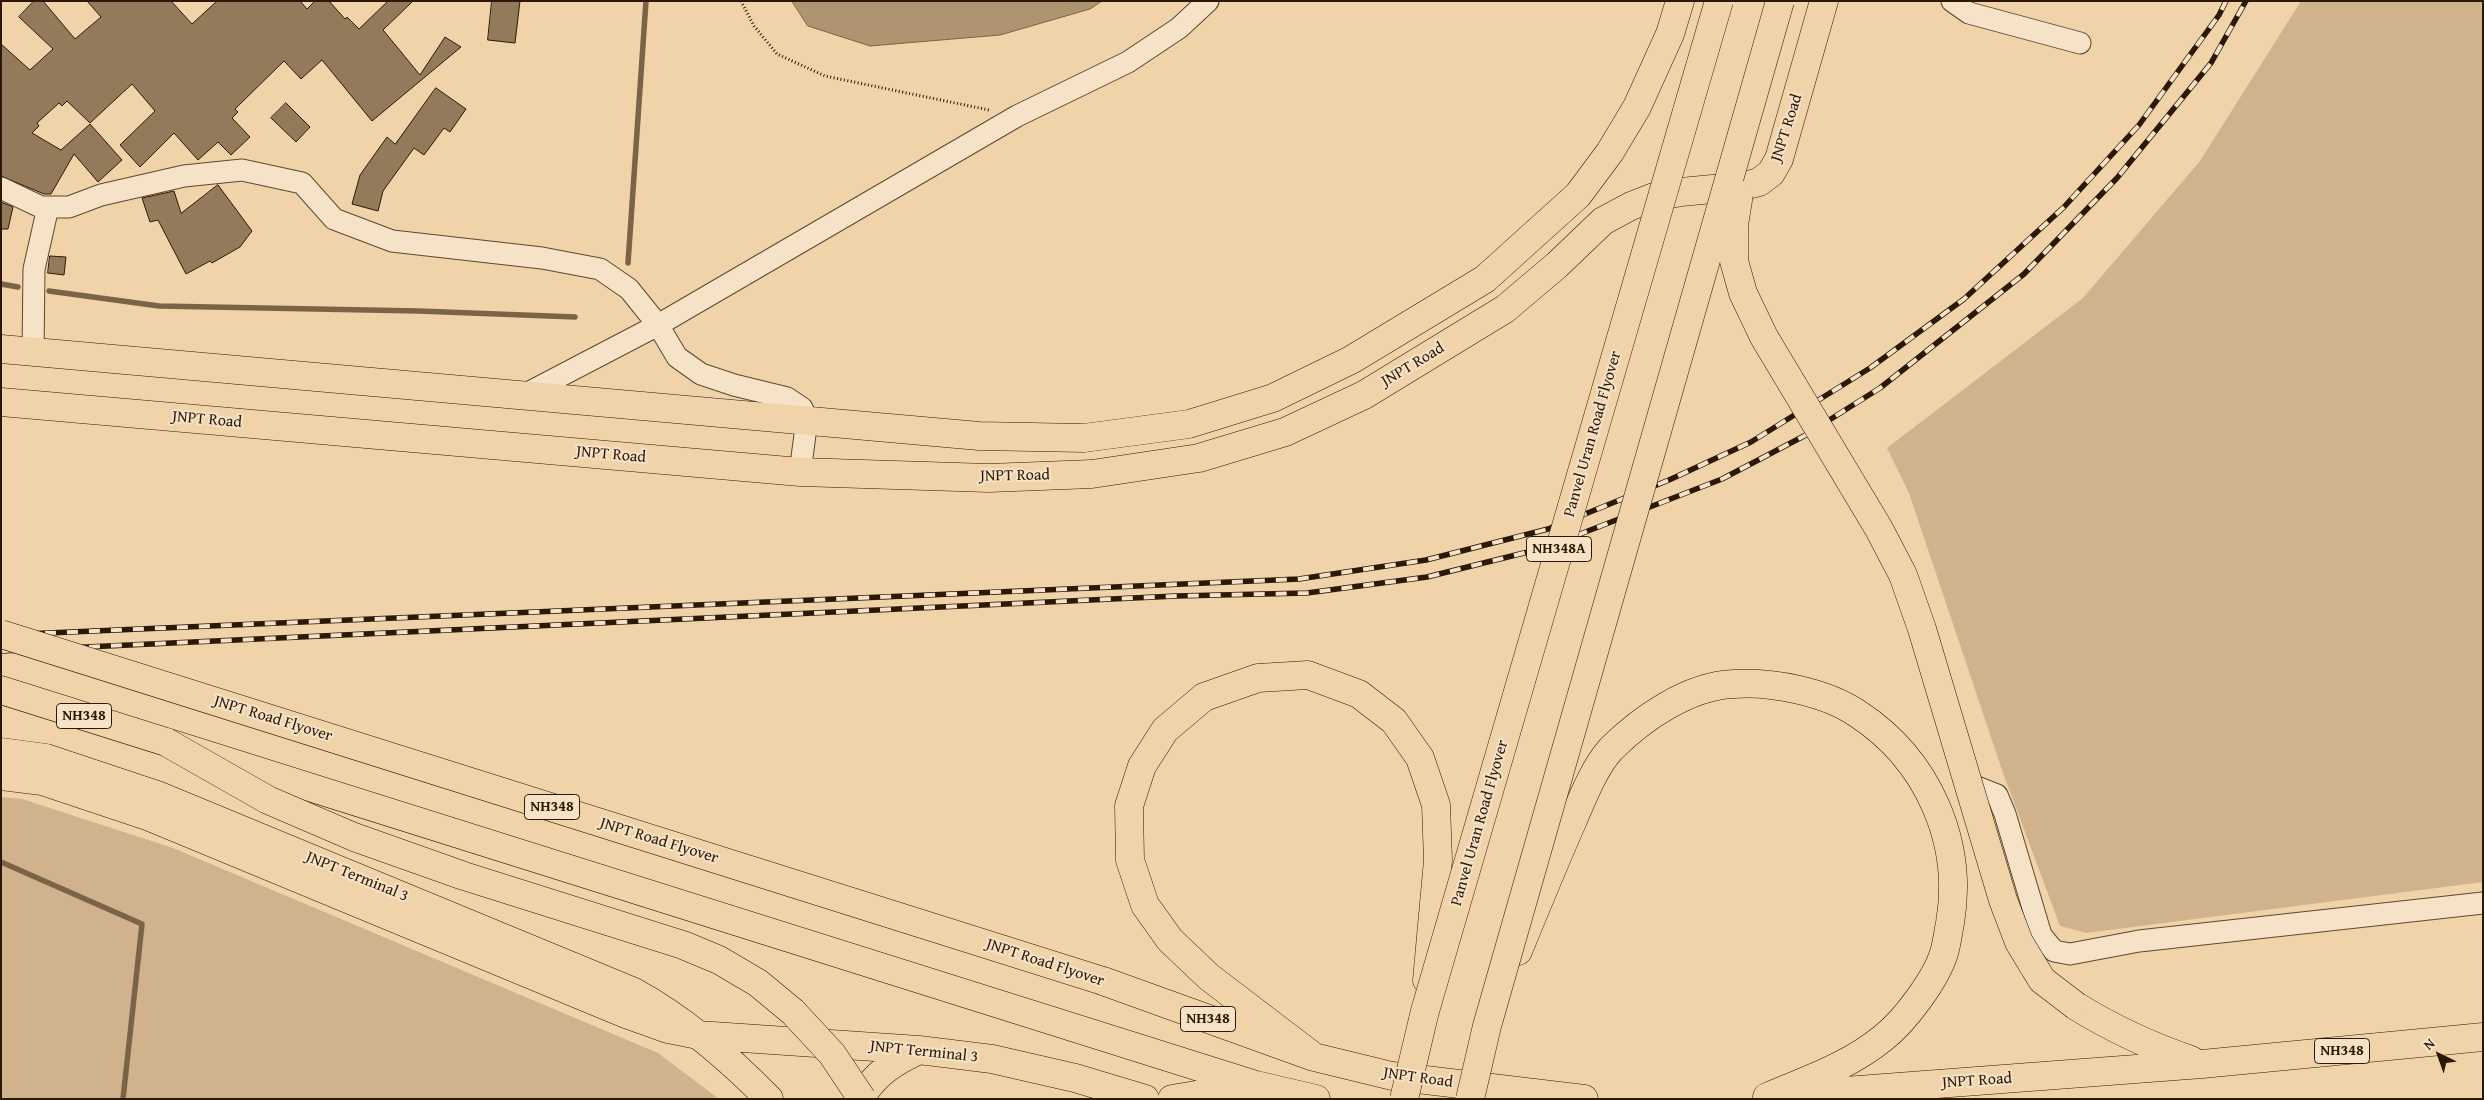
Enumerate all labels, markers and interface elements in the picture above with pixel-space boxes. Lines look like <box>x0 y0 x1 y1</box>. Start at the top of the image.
street label: JNPT Road <box>1767 92 1807 164</box>
street label: JNPT Road <box>1378 339 1448 391</box>
street label: Panvel Uran Road Flyover <box>1560 349 1626 519</box>
street label: JNPT Road <box>171 407 243 433</box>
street label: JNPT Road <box>575 442 647 468</box>
street label: JNPT Road <box>980 466 1050 486</box>
road number: NH348A <box>1526 536 1592 562</box>
street label: JNPT Road Flyover <box>211 692 335 746</box>
road number: NH348 <box>56 704 112 728</box>
street label: Panvel Uran Road Flyover <box>1447 738 1513 908</box>
road number: NH348 <box>524 794 580 820</box>
street label: JNPT Road Flyover <box>597 814 721 868</box>
street label: JNPT Terminal 3 <box>303 848 411 906</box>
street label: JNPT Road Flyover <box>984 935 1106 991</box>
road number: NH348 <box>1180 1006 1236 1032</box>
north arrow <box>2414 1030 2464 1080</box>
text: N <box>2419 1033 2439 1054</box>
street label: JNPT Terminal 3 <box>869 1037 979 1067</box>
road number: NH348 <box>2314 1038 2370 1064</box>
street label: JNPT Road <box>1382 1064 1454 1092</box>
street label: JNPT Road <box>1941 1069 2013 1093</box>

